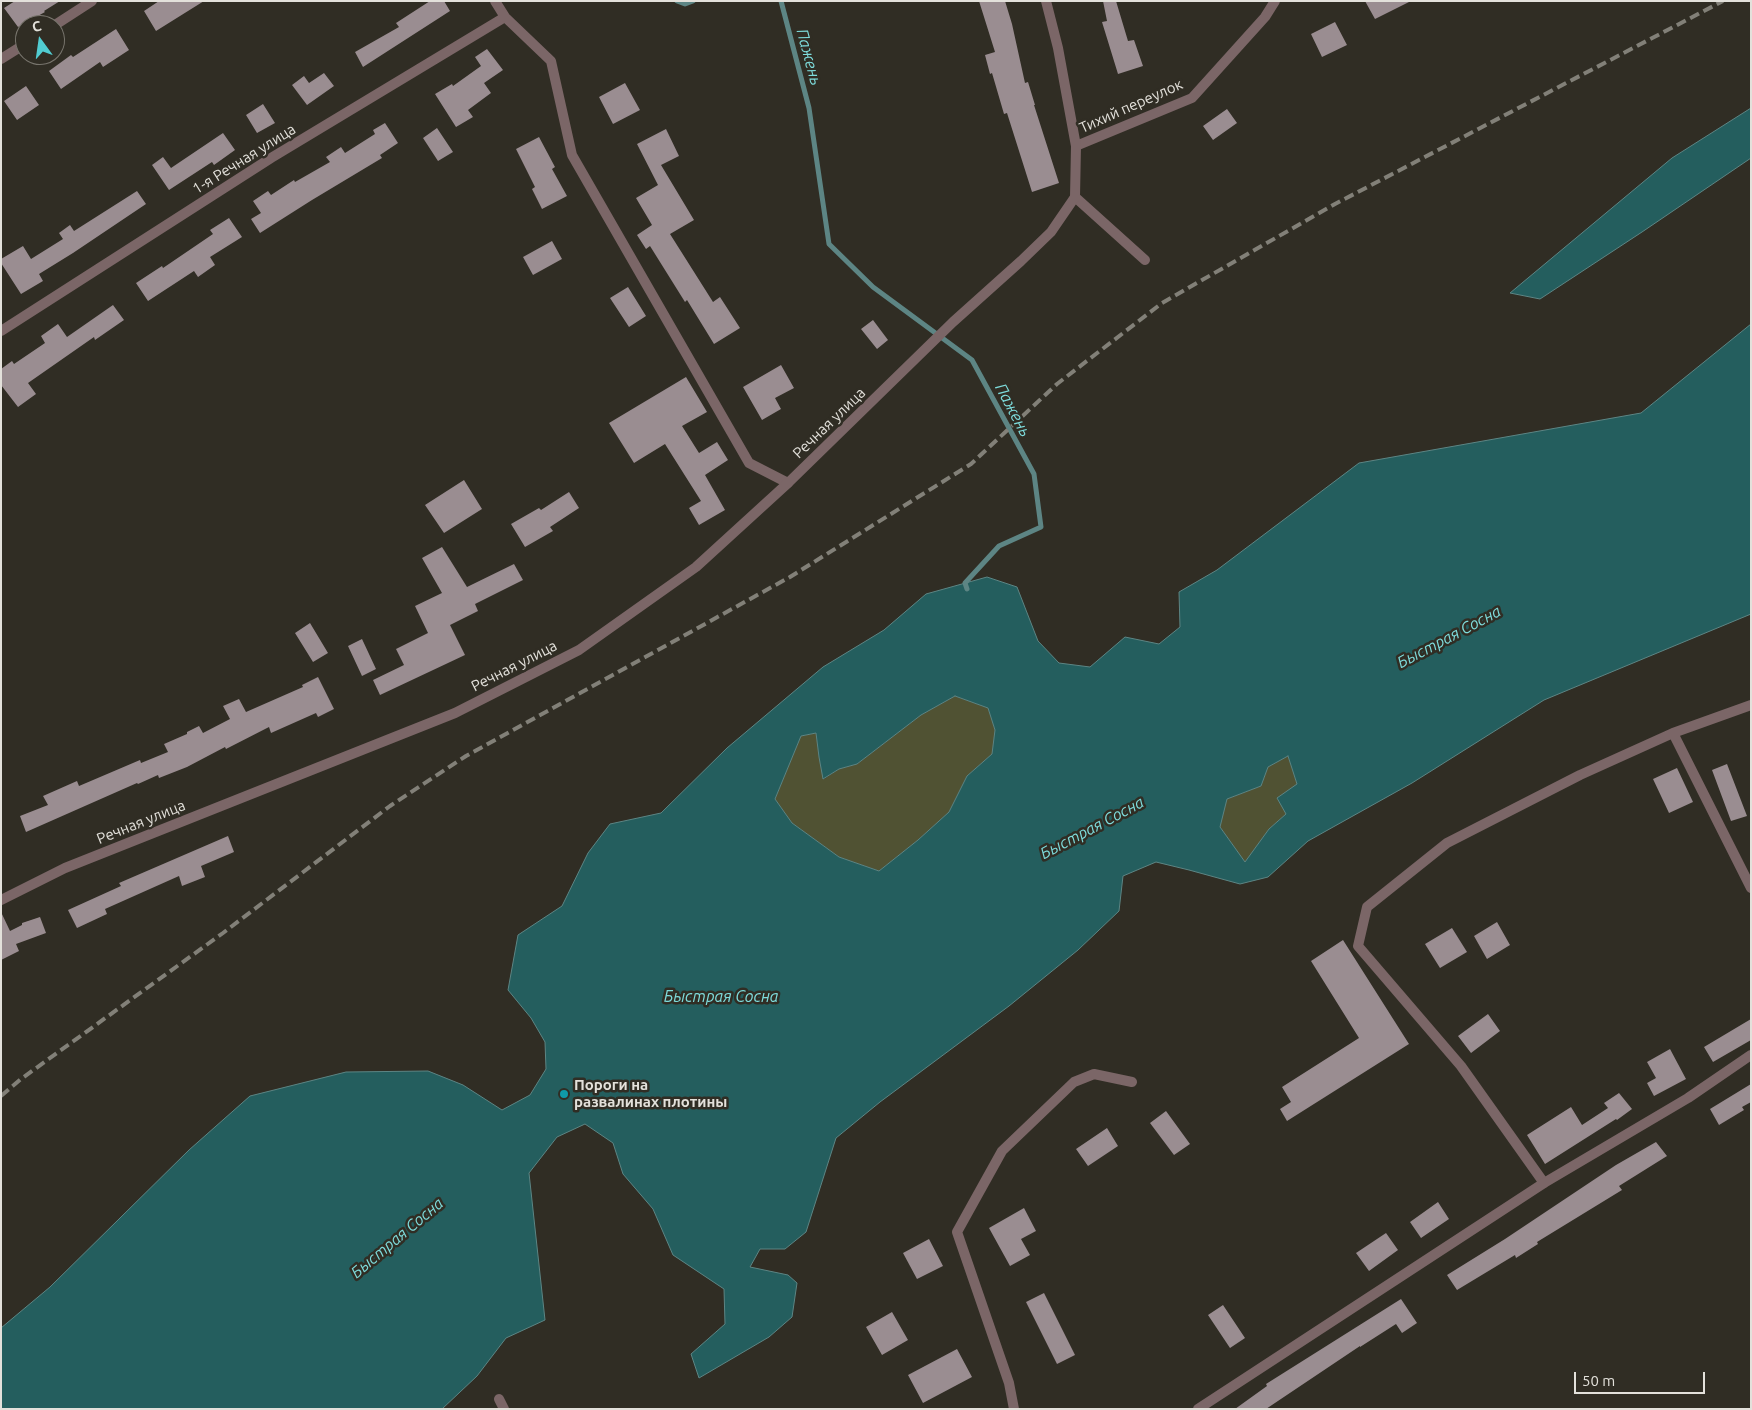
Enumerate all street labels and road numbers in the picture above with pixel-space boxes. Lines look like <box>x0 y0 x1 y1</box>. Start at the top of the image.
street label: Тихий переулок <box>1076 75 1186 137</box>
street label: 1-я Речная улица <box>189 120 299 198</box>
street label: Речная улица <box>789 384 869 462</box>
street label: Речная улица <box>468 637 560 695</box>
street label: Речная улица <box>94 796 188 848</box>

